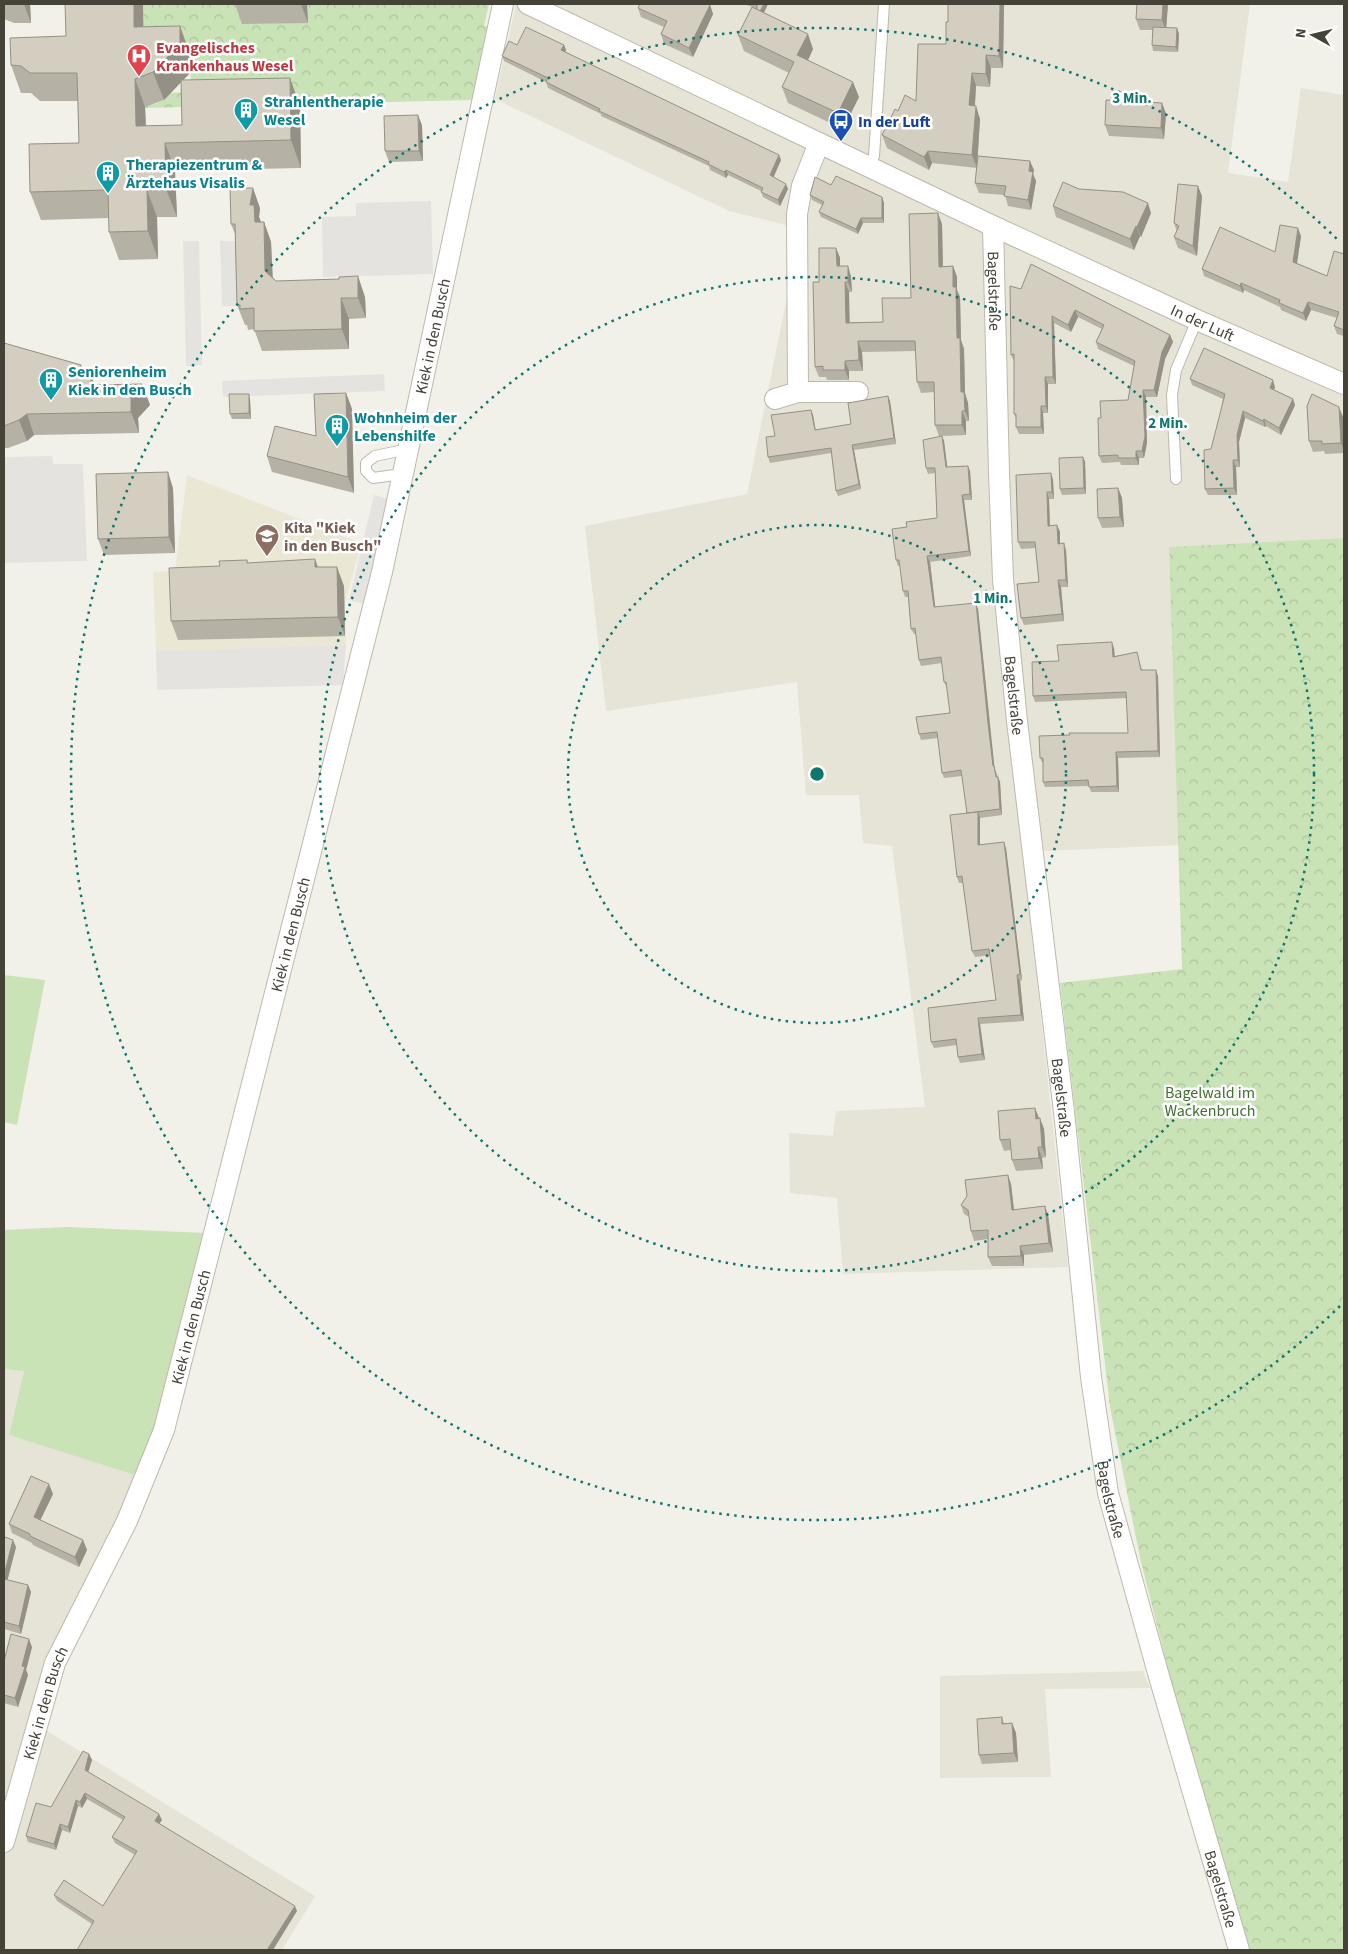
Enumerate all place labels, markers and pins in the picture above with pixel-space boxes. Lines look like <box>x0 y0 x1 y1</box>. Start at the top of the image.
place label: Evangelisches Krankenhaus Wesel <box>156 37 294 77</box>
hospital icon: Evangelisches Krankenhaus Wesel <box>126 43 152 77</box>
place label: Strahlentherapie Wesel <box>264 91 384 131</box>
building icon: Strahlentherapie Wesel <box>233 97 259 131</box>
bus stop icon: In der Luft <box>828 108 854 142</box>
place label: In der Luft <box>858 111 930 133</box>
place label: Therapiezentrum & Ärztehaus Visalis <box>125 154 263 194</box>
building icon: Therapiezentrum & Ärztehaus Visalis <box>95 160 121 194</box>
place label: Seniorenheim Kiek in den Busch <box>68 361 192 401</box>
building icon: Seniorenheim Kiek in den Busch <box>38 367 64 401</box>
place label: Wohnheim der Lebenshilfe <box>354 407 457 447</box>
building icon: Wohnheim der Lebenshilfe <box>324 413 350 447</box>
place label: Kita "Kiek in den Busch" <box>284 517 382 557</box>
school or university icon: Kita "Kiek in den Busch" <box>254 523 280 557</box>
centre of rings <box>808 765 826 783</box>

